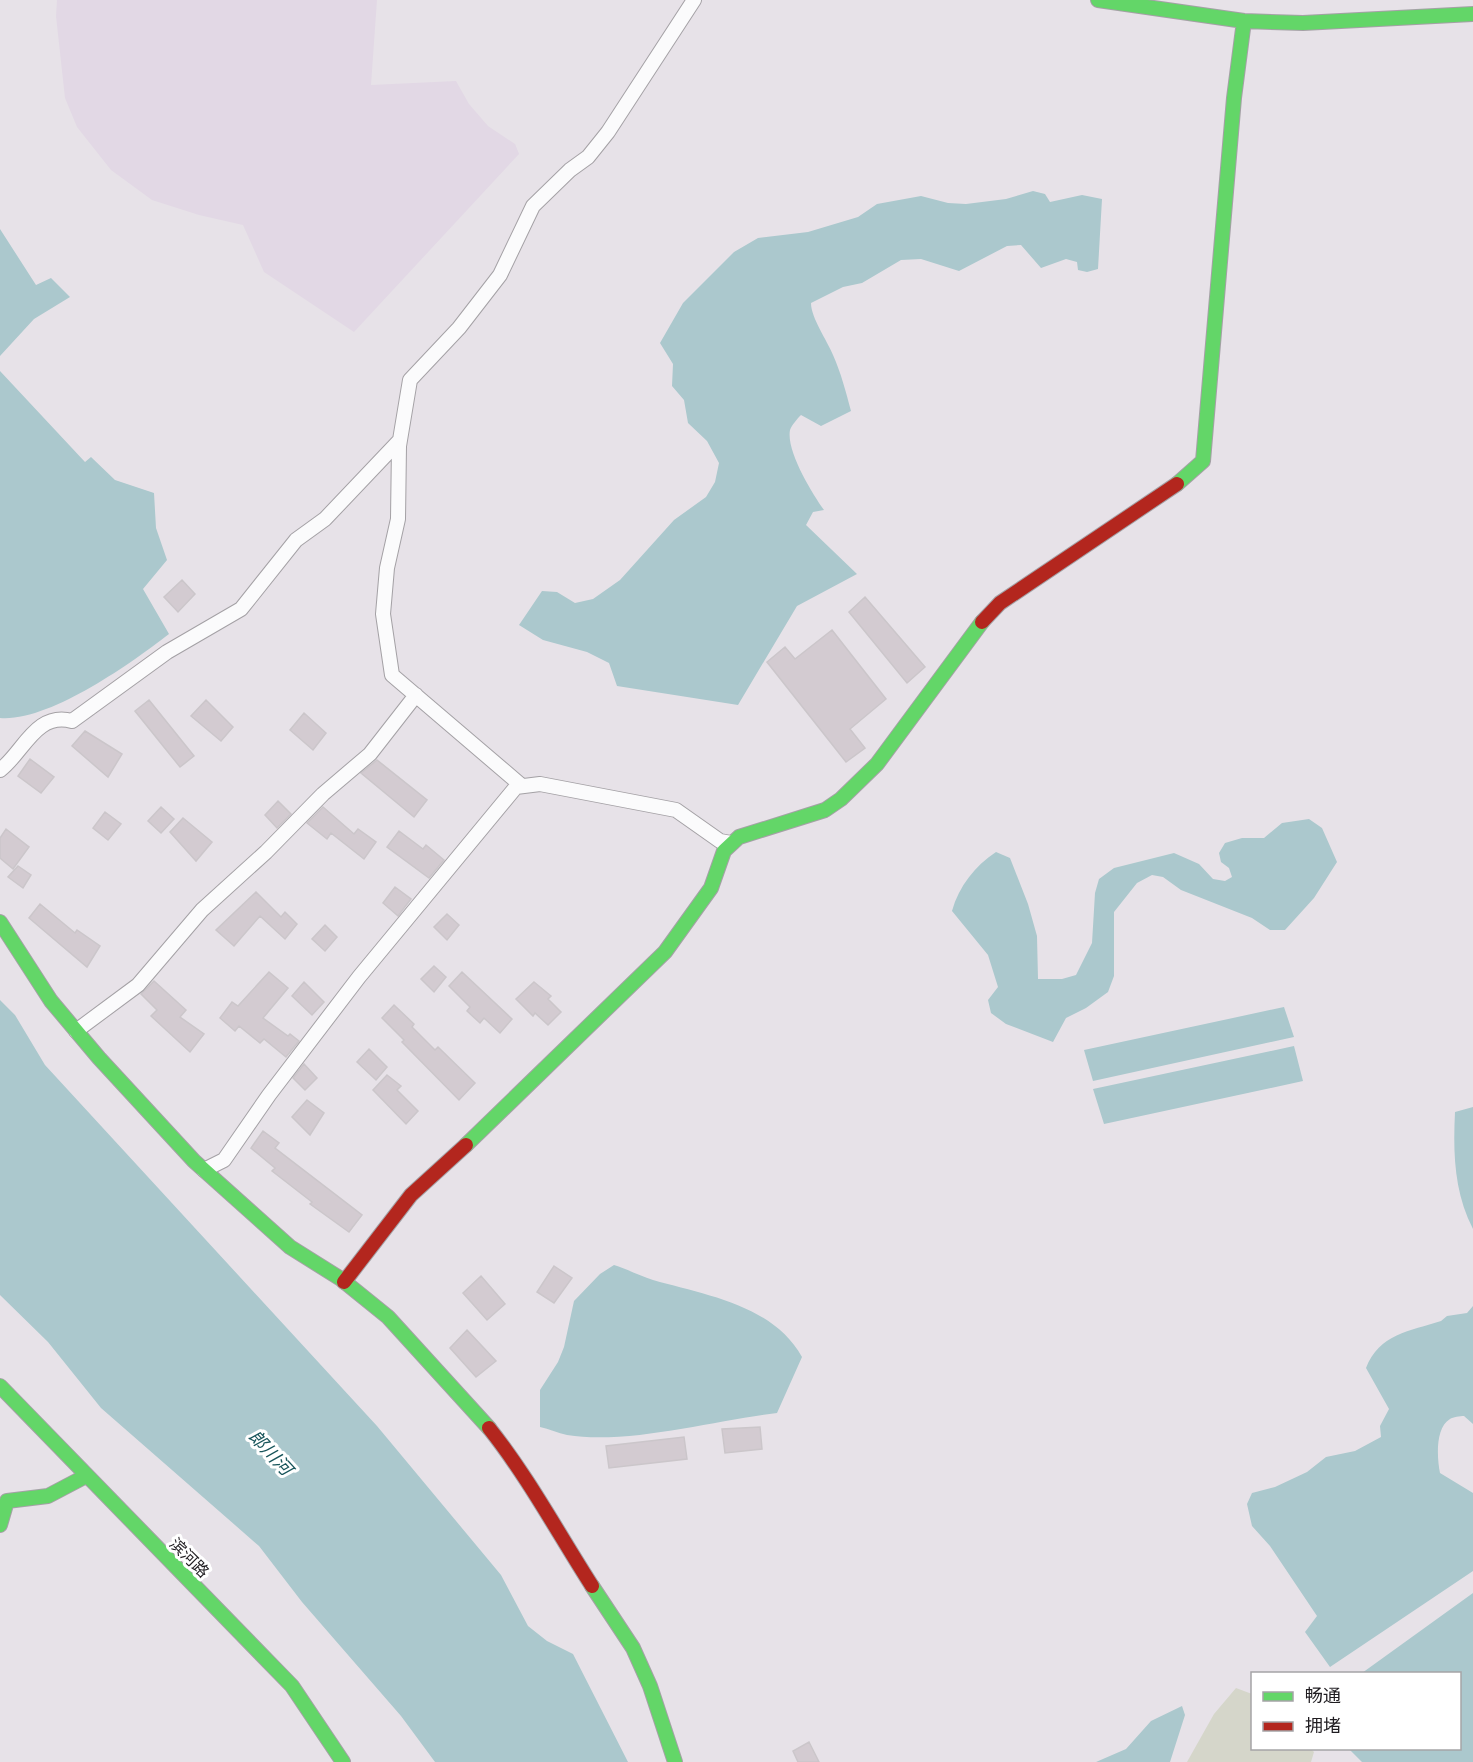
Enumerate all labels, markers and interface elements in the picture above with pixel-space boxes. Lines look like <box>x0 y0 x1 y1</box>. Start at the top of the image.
water label: 郎川河 <box>245 1425 300 1481</box>
street label: 滨河路 <box>166 1533 214 1581</box>
legend <box>1251 1672 1461 1750</box>
text: 畅通 <box>1305 1684 1341 1706</box>
text: 拥堵 <box>1305 1714 1341 1736</box>

